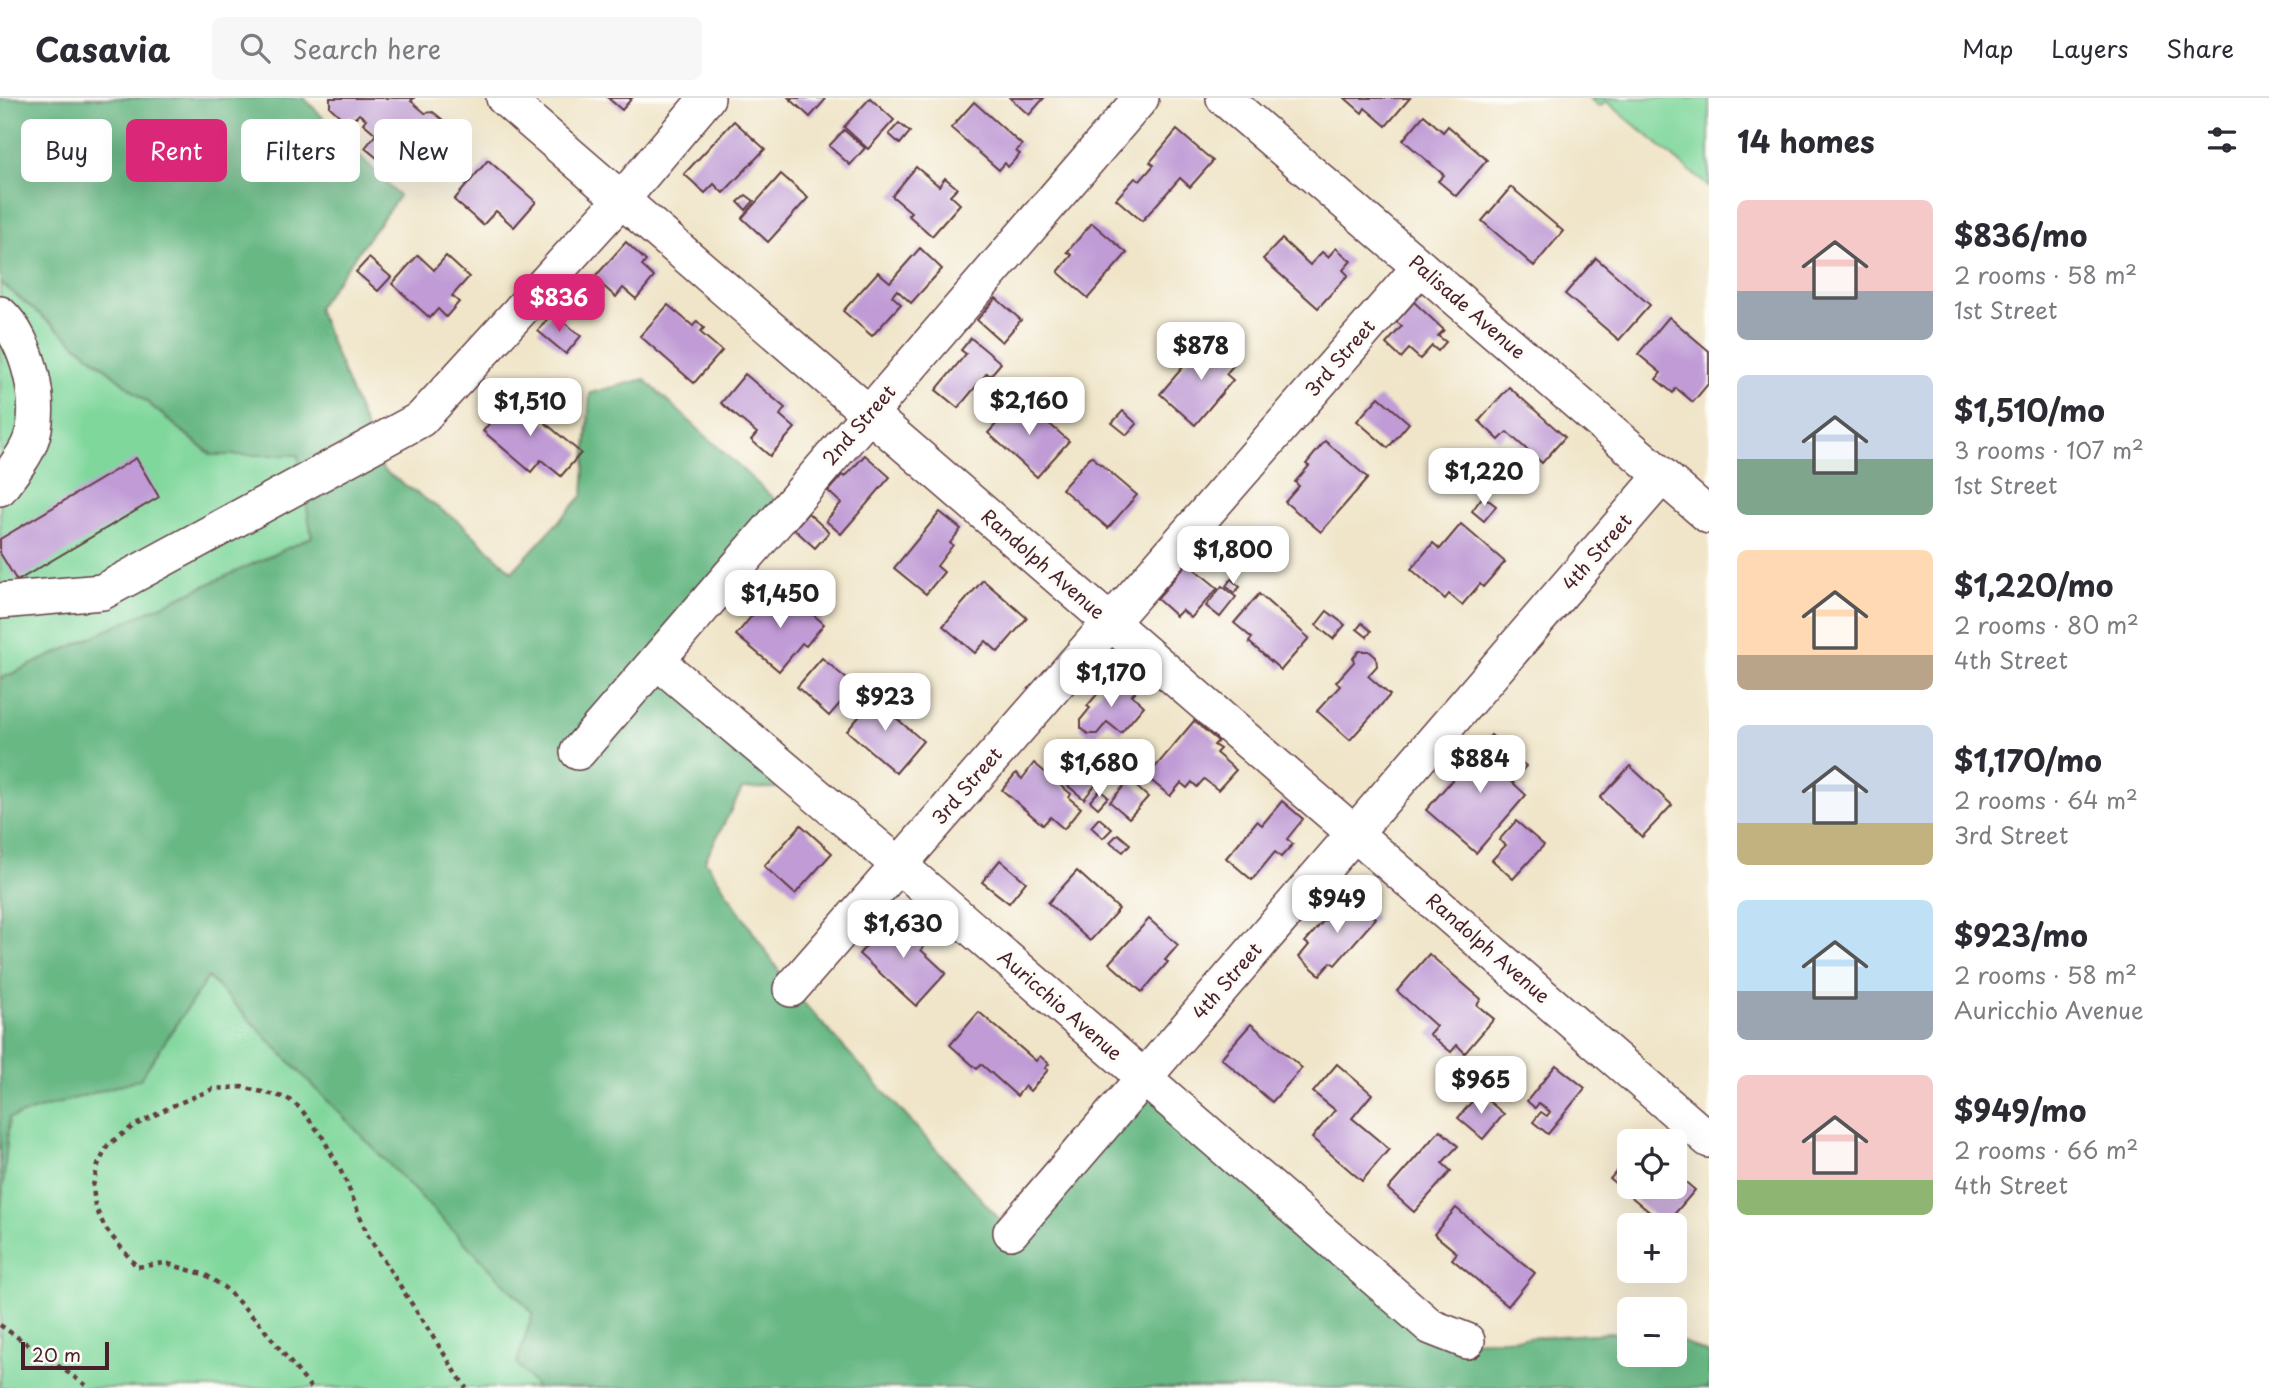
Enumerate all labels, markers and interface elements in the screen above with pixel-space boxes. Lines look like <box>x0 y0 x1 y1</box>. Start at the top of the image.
search box <box>212 17 702 80</box>
text: Casavia <box>35 23 170 73</box>
icon: search <box>236 29 274 67</box>
text: Search here <box>292 29 441 68</box>
text: Map <box>1962 30 2013 66</box>
text: Layers <box>2051 30 2128 66</box>
text: Share <box>2166 30 2234 66</box>
text: 14 homes <box>1737 118 1875 163</box>
chip: Buy <box>21 119 112 182</box>
chip: Rent <box>126 119 227 182</box>
chip: Filters <box>241 119 360 182</box>
chip: New <box>374 119 472 182</box>
icon: filters <box>2203 121 2241 159</box>
text: $836/mo <box>1954 212 2087 257</box>
icon: home <box>1793 228 1877 312</box>
street label: Palisade Avenue <box>1403 248 1532 365</box>
text: 2 rooms · 58 m² <box>1954 257 2137 292</box>
pin: $836 <box>518 274 600 334</box>
text: $836 <box>530 279 588 314</box>
text: 1st Street <box>1954 292 2057 327</box>
street label: 3rd Street <box>1298 312 1381 402</box>
pin: $878 <box>1160 322 1242 382</box>
text: $878 <box>1173 327 1229 362</box>
pin: $1,510 <box>473 378 587 438</box>
street label: 2nd Street <box>815 378 901 471</box>
pin: $2,160 <box>972 378 1086 437</box>
text: $2,160 <box>990 382 1068 417</box>
text: $1,510 <box>494 383 566 418</box>
text: $1,510/mo <box>1954 387 2105 432</box>
icon: home <box>1793 403 1877 487</box>
text: 3 rooms · 107 m² <box>1954 432 2144 467</box>
pin: $1,220 <box>1427 448 1541 508</box>
text: $1,220 <box>1444 453 1524 488</box>
text: 1st Street <box>1954 467 2057 502</box>
street label: Randolph Avenue <box>976 502 1112 625</box>
street label: 4th Street <box>1555 506 1638 596</box>
pin: $1,800 <box>1176 526 1290 586</box>
text: $1,800 <box>1193 531 1273 566</box>
text: $1,220/mo <box>1954 562 2114 607</box>
pin: $1,450 <box>723 570 837 630</box>
text: $1,450 <box>741 575 819 610</box>
icon: home <box>1793 578 1877 662</box>
text: 2 rooms · 80 m² <box>1954 607 2139 642</box>
text: 4th Street <box>1954 642 2068 677</box>
pin: $1,170 <box>1054 650 1168 709</box>
text: $1,170 <box>1076 654 1146 689</box>
pin: $923 <box>844 674 926 733</box>
text: $923 <box>855 678 915 713</box>
pin: $884 <box>1439 736 1521 795</box>
text: $1,170/mo <box>1954 737 2102 782</box>
street label: 3rd Street <box>925 740 1008 830</box>
pin: $1,680 <box>1042 740 1156 799</box>
text: $884 <box>1450 740 1510 775</box>
text: $1,680 <box>1060 744 1138 779</box>
icon: home <box>1793 753 1877 837</box>
text: 2 rooms · 64 m² <box>1954 782 2138 817</box>
text: 3rd Street <box>1954 817 2068 852</box>
pin: $949 <box>1296 876 1378 935</box>
text: $949 <box>1308 880 1366 915</box>
street label: Randolph Avenue <box>1421 886 1557 1009</box>
pin: $1,630 <box>846 900 960 960</box>
text: $1,630 <box>863 905 943 940</box>
text: $923/mo <box>1954 912 2088 957</box>
icon: home <box>1793 928 1877 1012</box>
street label: 4th Street <box>1185 935 1268 1025</box>
street label: Auricchio Avenue <box>992 942 1129 1066</box>
text: 2 rooms · 58 m² <box>1954 957 2137 992</box>
text: Auricchio Avenue <box>1954 992 2144 1027</box>
pin: $965 <box>1440 1056 1522 1116</box>
text: $965 <box>1451 1061 1511 1096</box>
text: $949/mo <box>1954 1087 2086 1132</box>
icon: home <box>1793 1103 1877 1187</box>
map controls <box>1617 1129 1687 1367</box>
button: locate <box>1617 1129 1687 1199</box>
text: 2 rooms · 66 m² <box>1954 1132 2138 1167</box>
text: 4th Street <box>1954 1167 2068 1202</box>
button: + <box>1617 1213 1687 1283</box>
button: − <box>1617 1297 1687 1367</box>
scale bar <box>21 1339 108 1371</box>
text: 20 m <box>32 1340 81 1368</box>

